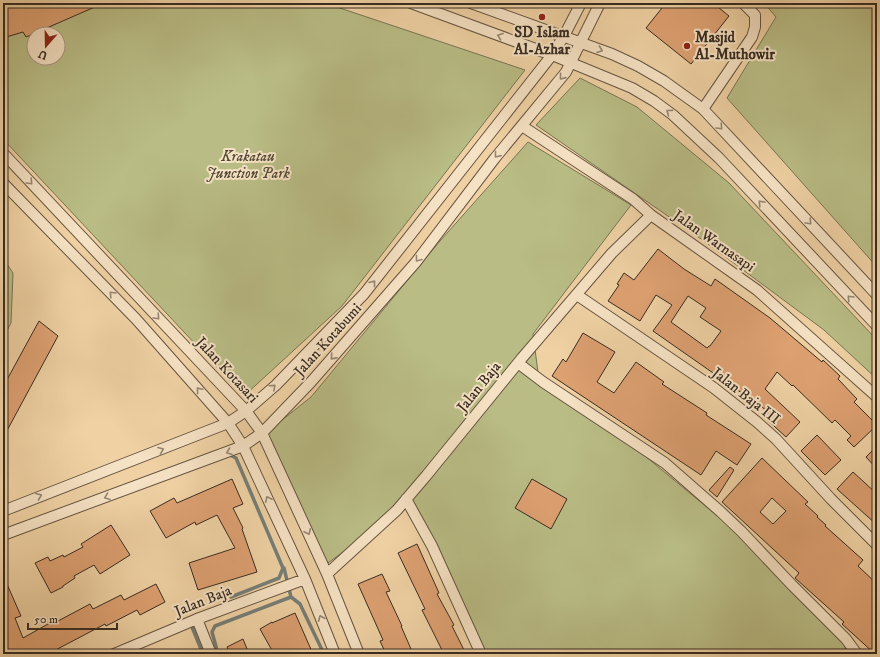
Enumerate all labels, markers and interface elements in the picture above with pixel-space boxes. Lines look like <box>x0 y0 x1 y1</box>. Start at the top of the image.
marker: SD Islam Al-Azhar <box>537 12 547 22</box>
place label: SD Islam Al-Azhar <box>513 23 571 59</box>
north arrow <box>26 26 66 66</box>
place label: Masjid Al-Muthowir <box>694 28 775 64</box>
one-way arrow <box>497 32 504 40</box>
marker: Masjid Al-Muthowir <box>682 41 692 51</box>
one-way arrow <box>596 45 603 54</box>
text: U <box>36 46 49 62</box>
one-way arrow <box>559 72 566 79</box>
one-way arrow <box>666 109 673 117</box>
one-way arrow <box>715 122 723 130</box>
park label: Krakatau Junction Park <box>206 147 291 183</box>
one-way arrow <box>494 151 501 158</box>
one-way arrow <box>25 177 33 185</box>
one-way arrow <box>759 200 766 208</box>
street label: Jalan Warnasapi <box>668 205 759 276</box>
one-way arrow <box>804 217 811 225</box>
one-way arrow <box>416 255 423 262</box>
one-way arrow <box>368 281 375 288</box>
one-way arrow <box>109 291 117 299</box>
one-way arrow <box>848 295 855 303</box>
street label: Jalan Kotabumi <box>289 299 366 382</box>
one-way arrow <box>153 312 160 320</box>
street label: Jalan Kotasari <box>190 331 263 407</box>
one-way arrow <box>330 352 338 360</box>
street label: Jalan Baja <box>452 357 506 418</box>
street label: Jalan Baja III <box>706 362 784 429</box>
one-way arrow <box>268 385 276 392</box>
one-way arrow <box>196 387 203 395</box>
one-way arrow <box>157 446 164 454</box>
one-way arrow <box>225 447 232 455</box>
one-way arrow <box>103 492 110 501</box>
one-way arrow <box>36 493 43 501</box>
one-way arrow <box>265 496 273 504</box>
one-way arrow <box>303 527 311 535</box>
street label: Jalan Baja <box>170 581 235 622</box>
scale bar <box>28 605 117 631</box>
text: 50 m <box>34 612 58 627</box>
one-way arrow <box>317 615 325 622</box>

